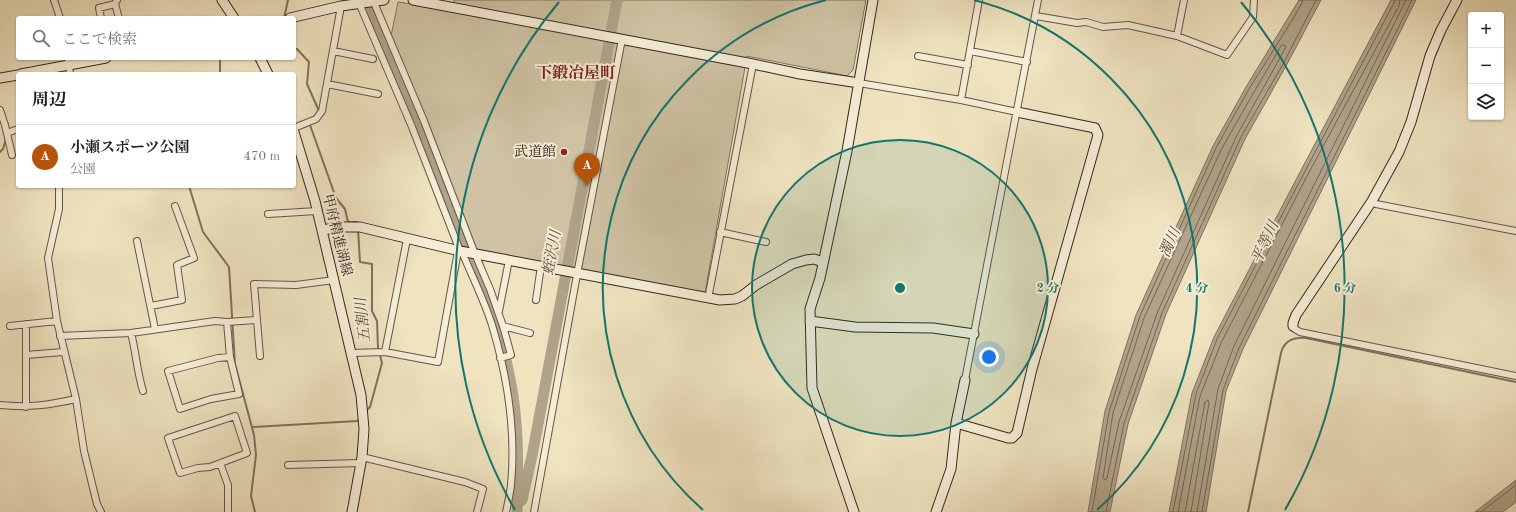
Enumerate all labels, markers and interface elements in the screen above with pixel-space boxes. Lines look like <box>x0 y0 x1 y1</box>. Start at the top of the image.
map controls <box>1468 12 1504 120</box>
button: + <box>1468 12 1504 48</box>
search box <box>16 16 296 60</box>
icon: search <box>30 27 52 49</box>
text: ここで検索 <box>62 33 137 48</box>
button: − <box>1468 48 1504 84</box>
district label: 下鍛冶屋町 <box>536 64 616 82</box>
button: layers <box>1468 84 1504 120</box>
text: 周辺 <box>32 92 66 109</box>
text: 小瀬スポーツ公園 <box>70 141 189 156</box>
place label: 武道館 <box>514 144 556 159</box>
marker: 武道館 <box>559 147 569 157</box>
text: A <box>40 150 50 163</box>
text: 470 m <box>243 150 280 163</box>
pin: A <box>574 153 600 186</box>
text: 公園 <box>70 163 96 176</box>
street label: 甲府精進湖線 <box>320 192 355 277</box>
water label: 平等川 <box>1248 217 1283 267</box>
water label: 濁川 <box>1156 224 1185 260</box>
water label: 蛭沢川 <box>539 227 565 277</box>
centre of rings <box>893 281 907 295</box>
text: 2 分 <box>1037 281 1059 295</box>
text: 4 分 <box>1186 281 1208 295</box>
text: 6 分 <box>1334 281 1356 295</box>
water label: 五割川 <box>352 295 374 343</box>
your location <box>979 347 999 367</box>

